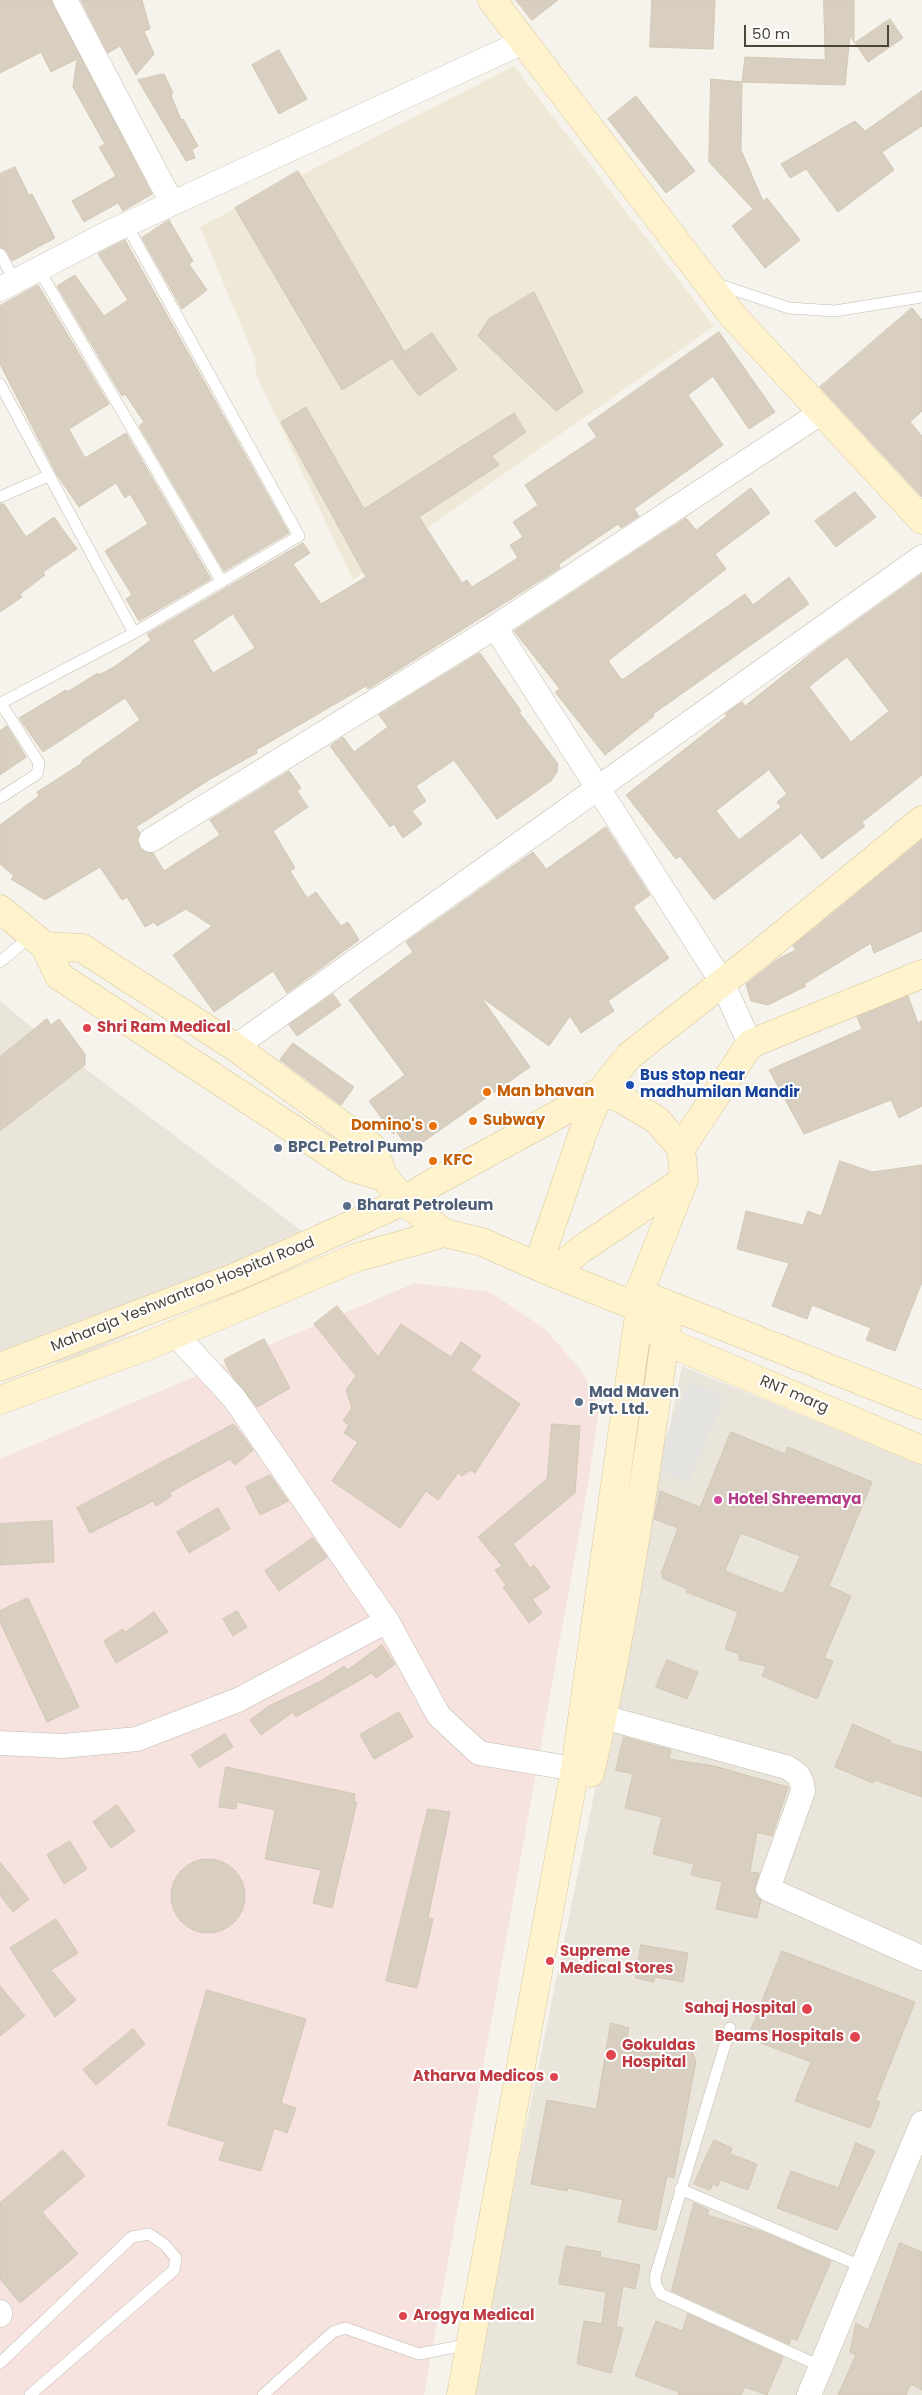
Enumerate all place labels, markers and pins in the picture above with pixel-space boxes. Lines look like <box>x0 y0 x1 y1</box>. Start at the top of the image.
place label: Shri Ram Medical <box>97 1019 231 1037</box>
marker: Shri Ram Medical <box>81 1022 93 1034</box>
place label: Bus stop near madhumilan Mandir <box>640 1067 800 1102</box>
marker: Bus stop near madhumilan Mandir <box>624 1079 636 1091</box>
place label: Man bhavan <box>497 1083 594 1101</box>
marker: Man bhavan <box>481 1086 493 1098</box>
place label: Subway <box>483 1112 545 1130</box>
marker: Subway <box>467 1115 479 1127</box>
place label: Domino's <box>351 1117 423 1135</box>
marker: Domino's <box>427 1120 439 1132</box>
place label: BPCL Petrol Pump <box>288 1139 423 1157</box>
marker: BPCL Petrol Pump <box>272 1142 284 1154</box>
place label: KFC <box>443 1152 473 1170</box>
marker: KFC <box>427 1155 439 1167</box>
place label: Bharat Petroleum <box>357 1197 493 1215</box>
marker: Bharat Petroleum <box>341 1200 353 1212</box>
place label: Mad Maven Pvt. Ltd. <box>589 1384 679 1419</box>
marker: Mad Maven Pvt. Ltd. <box>573 1396 585 1408</box>
place label: Hotel Shreemaya <box>728 1491 861 1509</box>
marker: Hotel Shreemaya <box>712 1494 724 1506</box>
place label: Supreme Medical Stores <box>560 1943 673 1978</box>
marker: Supreme Medical Stores <box>544 1955 556 1967</box>
place label: Sahaj Hospital <box>685 2000 796 2018</box>
marker: Sahaj Hospital <box>800 2002 814 2016</box>
place label: Beams Hospitals <box>715 2028 844 2046</box>
marker: Beams Hospitals <box>848 2030 862 2044</box>
place label: Gokuldas Hospital <box>622 2037 696 2072</box>
marker: Gokuldas Hospital <box>604 2048 618 2062</box>
place label: Atharva Medicos <box>413 2068 544 2086</box>
marker: Atharva Medicos <box>548 2071 560 2083</box>
place label: Arogya Medical <box>413 2307 534 2325</box>
marker: Arogya Medical <box>397 2310 409 2322</box>

